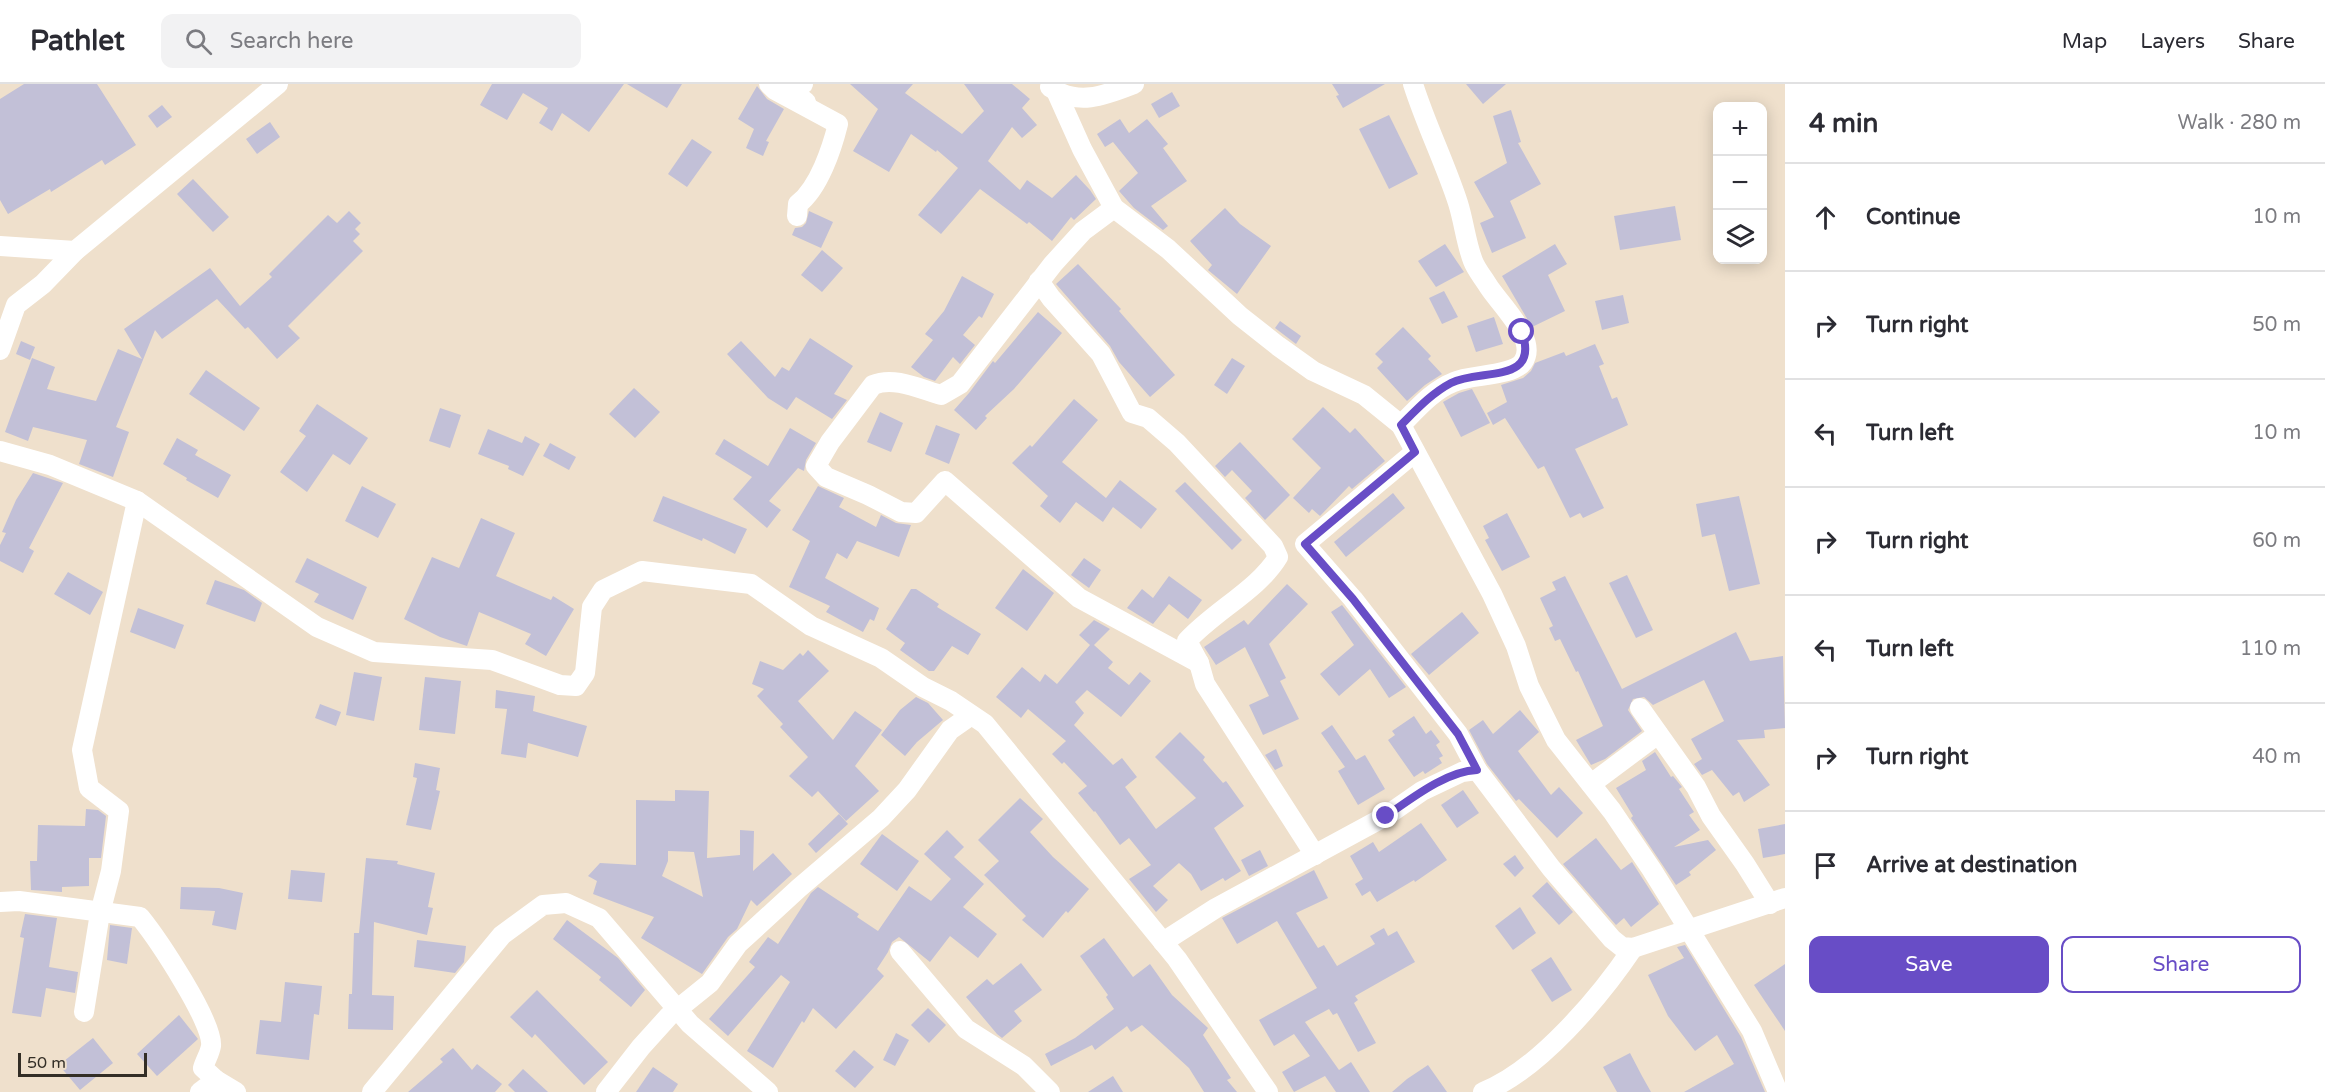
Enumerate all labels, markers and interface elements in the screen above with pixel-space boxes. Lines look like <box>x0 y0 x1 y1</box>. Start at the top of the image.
search box <box>161 14 581 68</box>
text: Pathlet <box>30 24 125 58</box>
icon: search <box>182 25 215 58</box>
text: Search here <box>230 28 353 54</box>
text: Map <box>2062 29 2107 54</box>
text: Layers <box>2140 29 2205 54</box>
text: Share <box>2238 29 2295 54</box>
map controls <box>1713 102 1767 264</box>
button: + <box>1713 102 1767 156</box>
text: 4 min <box>1809 108 1878 139</box>
text: Walk · 280 m <box>2178 111 2301 135</box>
button: − <box>1713 156 1767 210</box>
icon: ahead <box>1809 201 1842 234</box>
text: Continue <box>1866 204 1961 230</box>
text: 10 m <box>2252 205 2301 229</box>
button: layers <box>1713 210 1767 264</box>
icon: right <box>1809 309 1842 342</box>
text: Turn right <box>1866 312 1968 338</box>
text: 50 m <box>2252 313 2301 337</box>
route start <box>1508 318 1534 344</box>
icon: left <box>1809 417 1842 450</box>
text: Turn left <box>1866 420 1954 446</box>
text: 10 m <box>2252 421 2301 445</box>
icon: right <box>1809 525 1842 558</box>
text: Turn right <box>1866 528 1968 554</box>
text: 60 m <box>2252 529 2301 553</box>
icon: left <box>1809 633 1842 666</box>
text: Turn left <box>1866 636 1954 662</box>
text: 110 m <box>2240 637 2301 661</box>
icon: right <box>1809 741 1842 774</box>
text: Turn right <box>1866 744 1968 770</box>
text: 40 m <box>2252 745 2301 769</box>
route end <box>1372 802 1398 828</box>
icon: arrive <box>1809 849 1842 882</box>
text: Arrive at destination <box>1866 852 2077 878</box>
button: Save <box>1809 936 2049 993</box>
button: Share <box>2061 936 2301 993</box>
scale bar <box>18 1050 147 1078</box>
text: 50 m <box>27 1053 66 1073</box>

